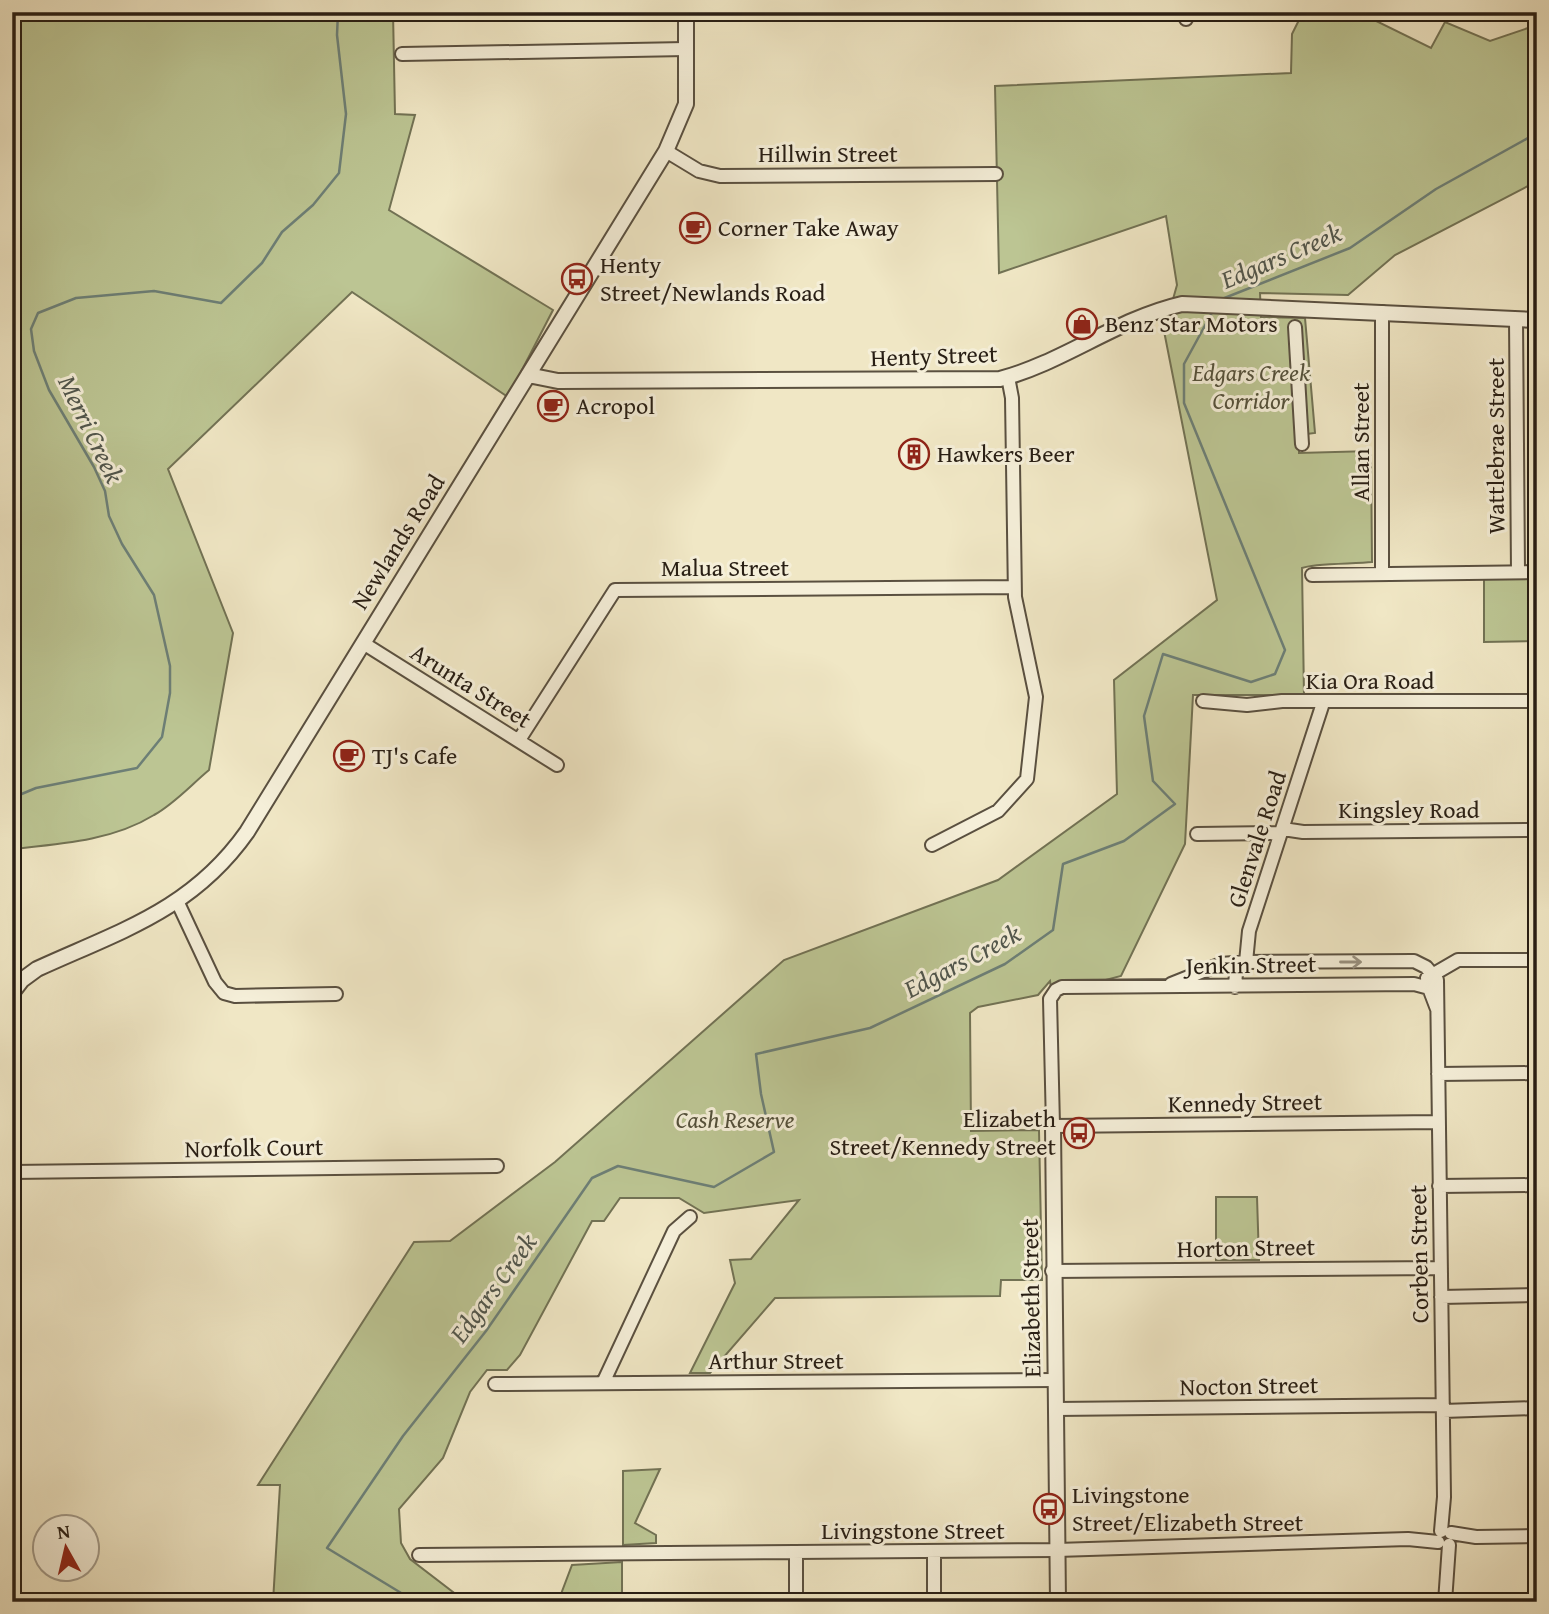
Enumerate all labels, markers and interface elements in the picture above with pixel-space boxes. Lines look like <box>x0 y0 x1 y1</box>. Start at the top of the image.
street label: Hillwin Street <box>758 136 898 171</box>
place label: Corner Take Away <box>718 210 899 245</box>
cafe icon: Corner Take Away <box>678 211 712 245</box>
water label: Edgars Creek <box>1214 213 1347 299</box>
place label: Henty Street/Newlands Road <box>600 247 826 310</box>
bus stop icon: Henty Street/Newlands Road <box>560 262 594 296</box>
place label: Benz Star Motors <box>1105 306 1278 341</box>
shop icon: Benz Star Motors <box>1065 307 1099 341</box>
street label: Henty Street <box>870 336 999 375</box>
park label: Edgars Creek Corridor <box>1191 355 1310 418</box>
street label: Wattlebrae Street <box>1478 357 1513 534</box>
water label: Merri Creek <box>48 368 134 490</box>
street label: Allan Street <box>1343 382 1378 501</box>
place label: Acropol <box>576 388 655 423</box>
cafe icon: Acropol <box>536 389 570 423</box>
place label: Hawkers Beer <box>937 436 1075 471</box>
building icon: Hawkers Beer <box>897 437 931 471</box>
street label: Newlands Road <box>342 467 453 616</box>
street label: Malua Street <box>661 550 790 585</box>
street label: Arunta Street <box>404 635 539 737</box>
street label: Kia Ora Road <box>1306 663 1435 698</box>
place label: TJ's Cafe <box>372 738 457 773</box>
cafe icon: TJ's Cafe <box>332 739 366 773</box>
street label: Glenvale Road <box>1218 766 1295 912</box>
street label: Kingsley Road <box>1338 792 1480 827</box>
water label: Edgars Creek <box>895 913 1027 1008</box>
street label: Jenkin Street <box>1182 946 1317 983</box>
one-way arrow <box>1339 955 1362 969</box>
street label: Kennedy Street <box>1167 1084 1323 1121</box>
place label: Elizabeth Street/Kennedy Street <box>830 1101 1057 1164</box>
park label: Cash Reserve <box>676 1102 795 1137</box>
bus stop icon: Elizabeth Street/Kennedy Street <box>1062 1116 1096 1150</box>
street label: Norfolk Court <box>184 1129 324 1166</box>
street label: Corben Street <box>1400 1184 1437 1323</box>
street label: Elizabeth Street <box>1012 1218 1049 1378</box>
water label: Edgars Creek <box>439 1225 546 1352</box>
street label: Horton Street <box>1177 1229 1316 1266</box>
street label: Arthur Street <box>708 1343 844 1378</box>
street label: Nocton Street <box>1179 1367 1319 1404</box>
place label: Livingstone Street/Elizabeth Street <box>1072 1477 1304 1540</box>
bus stop icon: Livingstone Street/Elizabeth Street <box>1032 1492 1066 1526</box>
north arrow <box>32 1512 102 1582</box>
street label: Livingstone Street <box>821 1513 1005 1548</box>
text: N <box>55 1516 72 1546</box>

